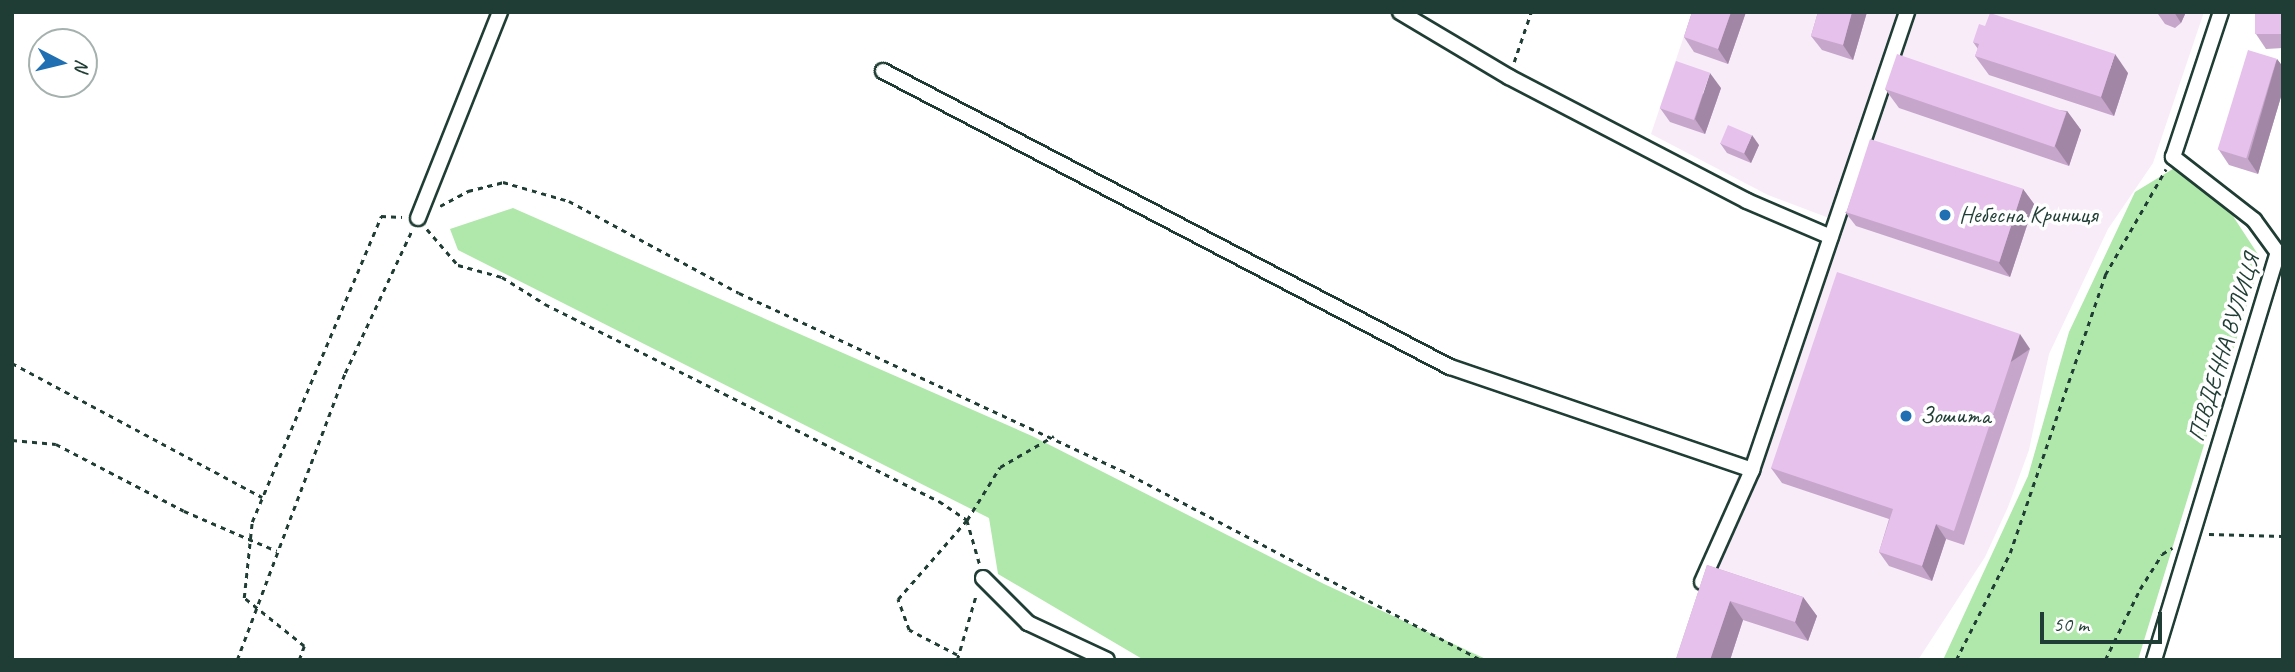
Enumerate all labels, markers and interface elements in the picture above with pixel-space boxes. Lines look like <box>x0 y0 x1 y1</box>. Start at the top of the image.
north arrow <box>28 28 98 98</box>
text: N <box>69 58 94 73</box>
place label: Небесна Криниця <box>1959 201 2098 229</box>
marker: Небесна Криниця <box>1937 207 1953 223</box>
street label: ПІВДЕННА ВУЛИЦЯ <box>2182 252 2266 444</box>
place label: Зошита <box>1920 402 1990 430</box>
marker: Зошита <box>1898 408 1914 424</box>
scale bar <box>2043 598 2166 642</box>
text: 50 m <box>2053 611 2089 637</box>

